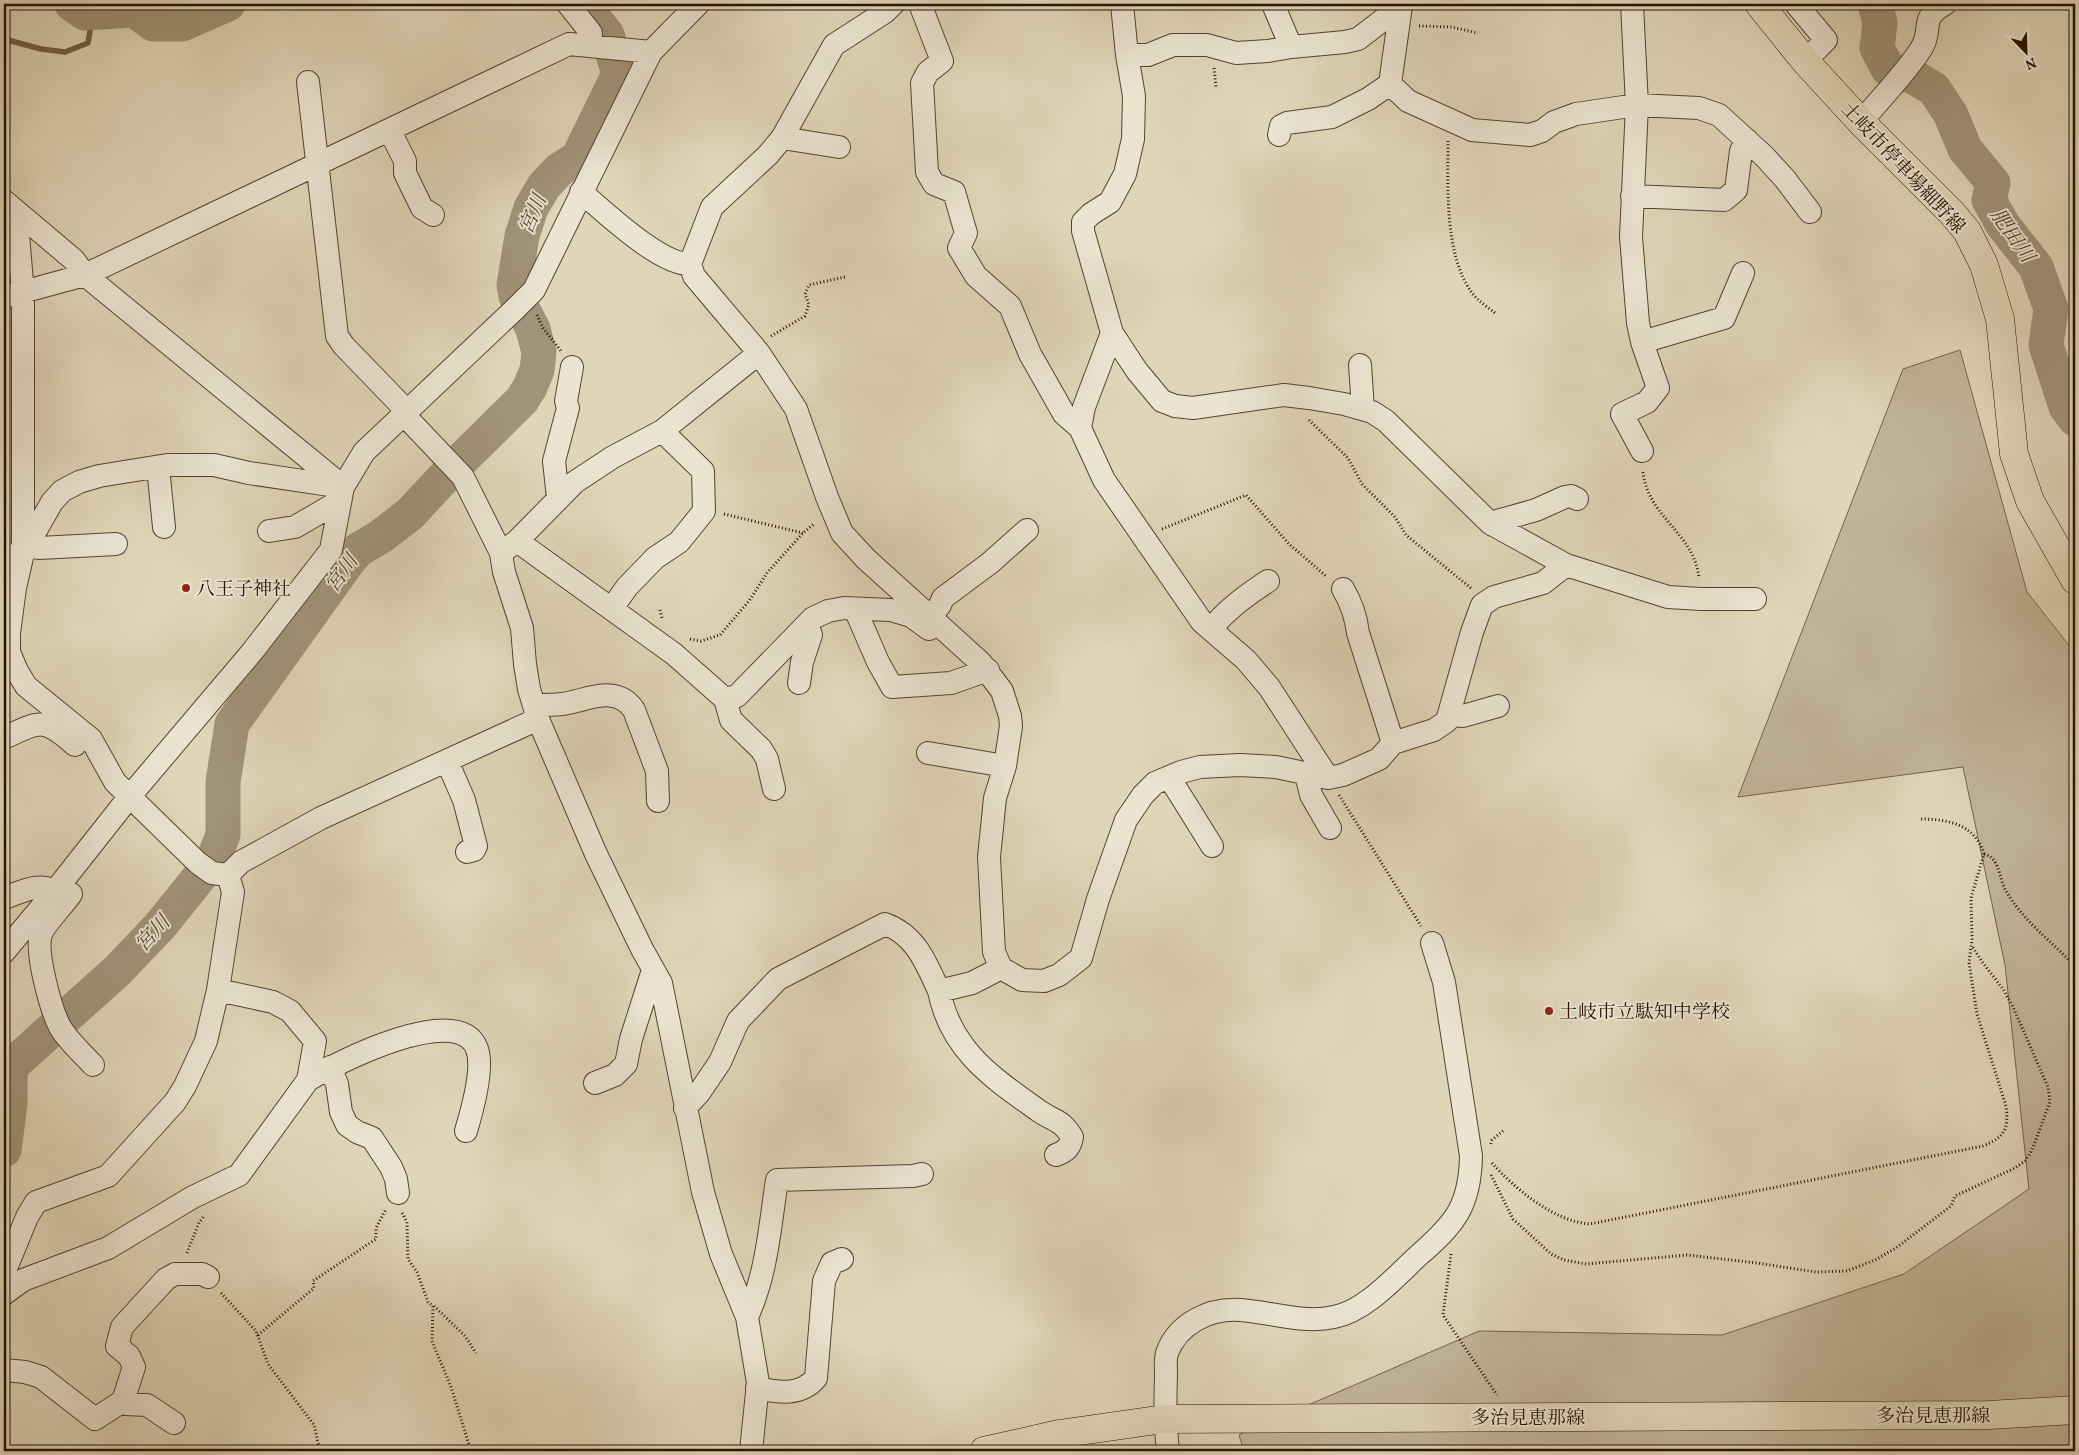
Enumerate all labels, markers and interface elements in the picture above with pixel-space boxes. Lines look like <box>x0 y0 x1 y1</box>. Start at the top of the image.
north arrow <box>2002 28 2052 78</box>
text: N <box>2022 52 2039 73</box>
street label: 土岐市停車場細野線 <box>1835 97 1970 240</box>
water label: 宮川 <box>513 189 555 239</box>
water label: 肥田川 <box>1983 204 2041 270</box>
water label: 宮川 <box>320 548 367 599</box>
place label: 八王子神社 <box>196 577 291 603</box>
marker: 八王子神社 <box>180 582 192 594</box>
water label: 宮川 <box>130 909 179 959</box>
place label: 土岐市立駄知中学校 <box>1559 1000 1730 1026</box>
marker: 土岐市立駄知中学校 <box>1543 1005 1555 1017</box>
street label: 多治見恵那線 <box>1876 1404 1990 1430</box>
street label: 多治見恵那線 <box>1471 1406 1585 1432</box>

